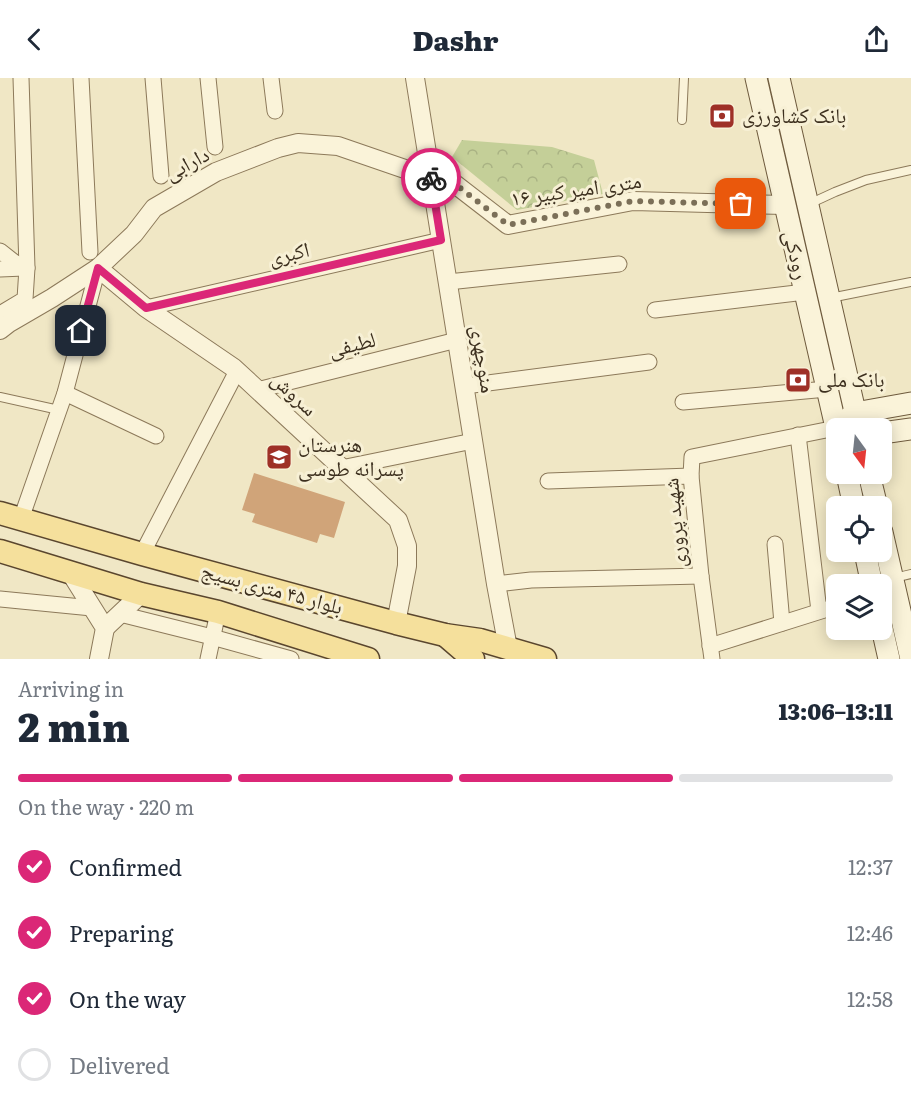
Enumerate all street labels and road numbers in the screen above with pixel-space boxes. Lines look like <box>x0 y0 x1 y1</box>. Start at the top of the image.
street label: دارابی <box>158 137 214 187</box>
street label: ۱۶ متری امیر کبیر <box>508 163 643 212</box>
street label: رودکی <box>778 227 819 282</box>
street label: اکبری <box>265 232 312 271</box>
street label: لطیفی <box>324 322 378 363</box>
street label: منوچهری <box>465 322 506 395</box>
street label: سروش <box>266 363 326 422</box>
street label: شهید پروری <box>653 477 692 569</box>
street label: بلوار ۴۵ متری بسیج <box>199 553 347 620</box>

